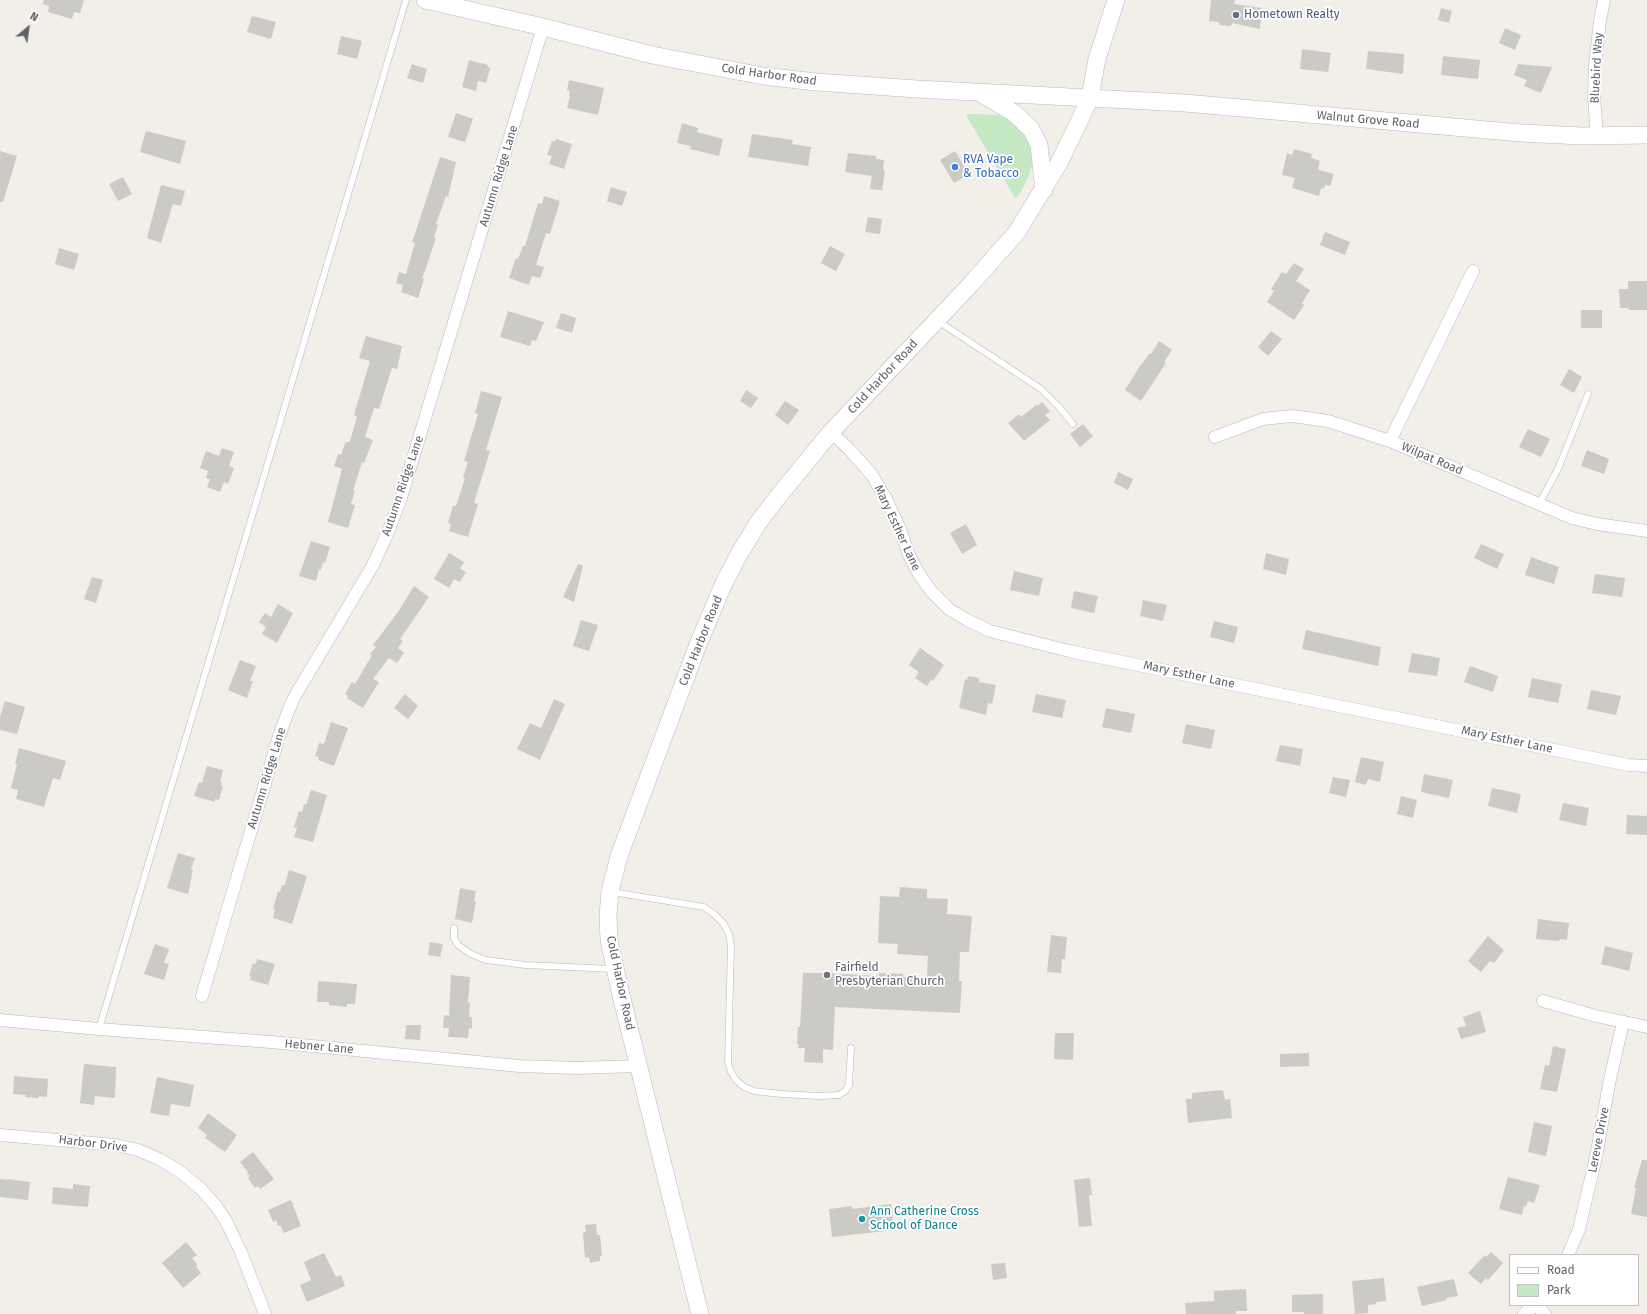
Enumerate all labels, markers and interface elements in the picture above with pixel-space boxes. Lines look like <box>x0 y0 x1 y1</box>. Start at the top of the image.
north arrow <box>8 8 48 48</box>
place label: Hometown Realty <box>1244 8 1340 22</box>
text: N <box>28 10 40 25</box>
marker: Hometown Realty <box>1231 10 1241 20</box>
street label: Bluebird Way <box>1588 32 1606 104</box>
street label: Cold Harbor Road <box>720 61 818 89</box>
street label: Walnut Grove Road <box>1316 108 1420 132</box>
street label: Autumn Ridge Lane <box>477 124 521 228</box>
place label: RVA Vape & Tobacco <box>963 153 1019 181</box>
marker: RVA Vape & Tobacco <box>950 162 960 172</box>
street label: Cold Harbor Road <box>845 337 921 417</box>
street label: Autumn Ridge Lane <box>379 434 427 538</box>
street label: Wilpat Road <box>1399 440 1465 478</box>
street label: Mary Esther Lane <box>871 483 923 573</box>
street label: Cold Harbor Road <box>676 594 726 688</box>
street label: Mary Esther Lane <box>1142 658 1236 692</box>
street label: Mary Esther Lane <box>1460 723 1554 757</box>
street label: Autumn Ridge Lane <box>245 726 289 830</box>
street label: Cold Harbor Road <box>603 934 637 1032</box>
place label: Fairfield Presbyterian Church <box>835 961 944 989</box>
marker: Fairfield Presbyterian Church <box>822 970 832 980</box>
street label: Hebner Lane <box>284 1037 354 1057</box>
street label: Lereve Drive <box>1586 1106 1612 1174</box>
street label: Harbor Drive <box>58 1133 128 1155</box>
place label: Ann Catherine Cross School of Dance <box>870 1205 979 1233</box>
marker: Ann Catherine Cross School of Dance <box>857 1214 867 1224</box>
legend <box>1509 1254 1639 1306</box>
text: Road <box>1547 1263 1575 1277</box>
text: Park <box>1547 1283 1571 1297</box>

